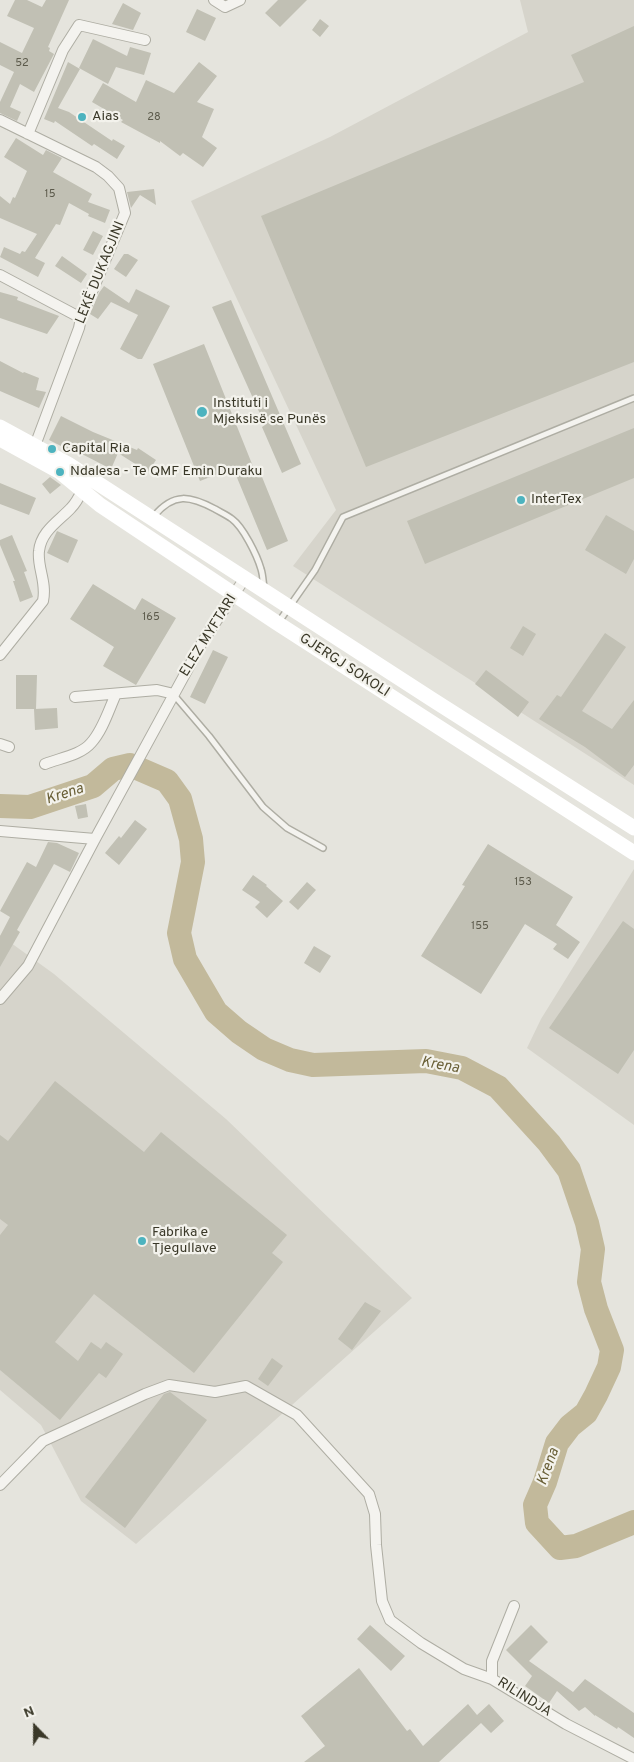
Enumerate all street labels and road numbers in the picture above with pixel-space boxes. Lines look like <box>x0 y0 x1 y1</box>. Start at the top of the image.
street label: LEKË DUKAGJINI <box>73 219 129 327</box>
street label: ELEZ MYFTARI <box>177 592 241 680</box>
street label: GJERGJ SOKOLI <box>296 631 392 701</box>
street label: RILINDJA <box>494 1675 554 1721</box>

